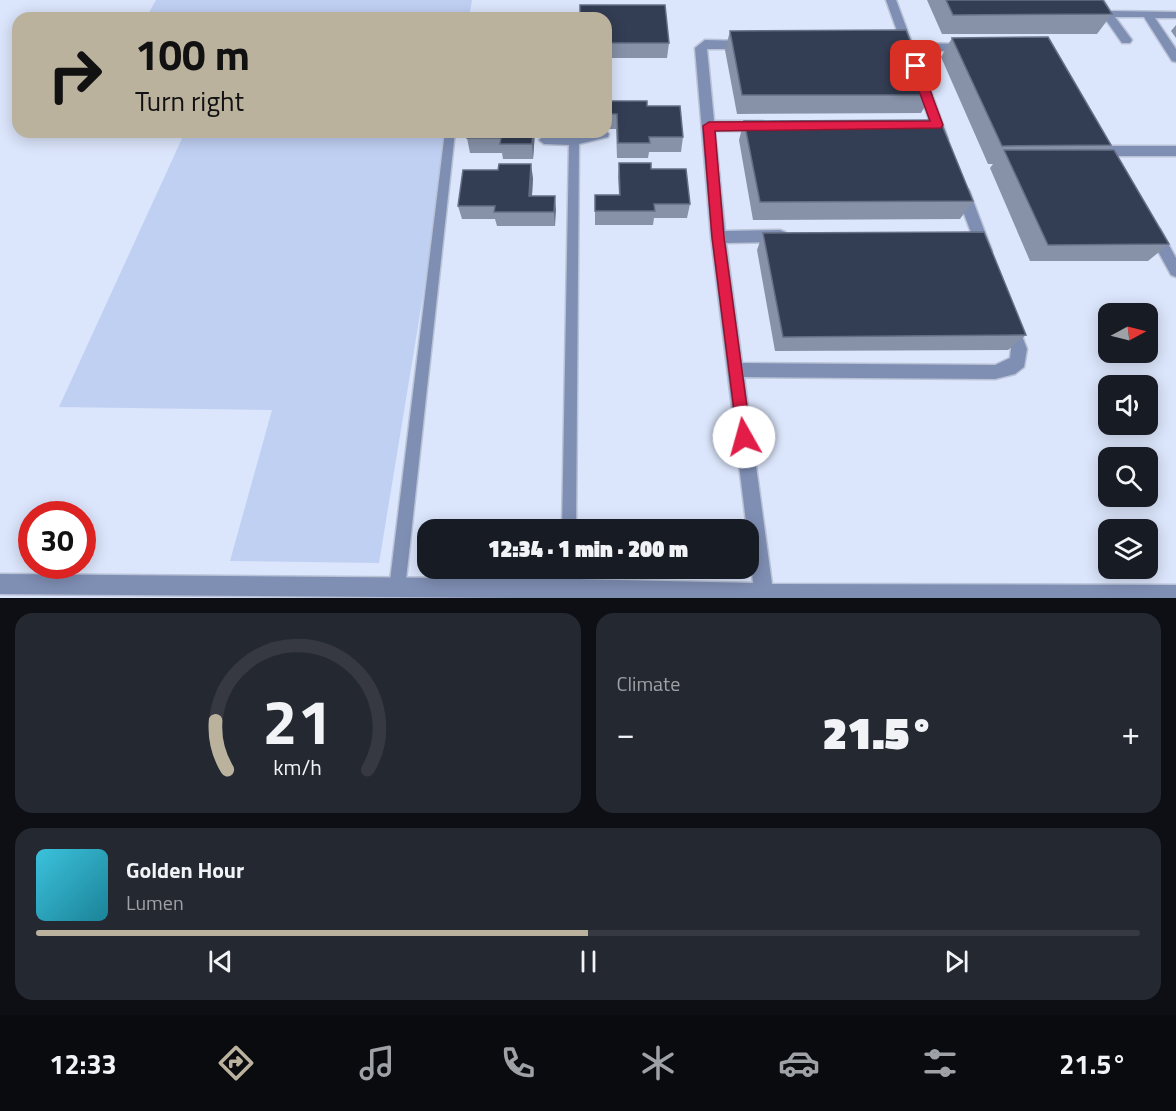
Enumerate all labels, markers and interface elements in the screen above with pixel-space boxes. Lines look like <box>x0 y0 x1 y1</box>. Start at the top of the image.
text: 100 m <box>135 22 250 86</box>
icon: right <box>36 36 114 114</box>
pin <box>890 40 941 91</box>
icon: arrive <box>899 49 932 82</box>
text: Turn right <box>135 80 244 121</box>
north arrow <box>1098 303 1158 363</box>
map controls <box>1098 303 1158 579</box>
button: sound <box>1098 375 1158 435</box>
position arrow <box>712 405 776 469</box>
button: search <box>1098 447 1158 507</box>
speed limit sign: 30 <box>18 501 96 579</box>
button: layers <box>1098 519 1158 579</box>
text: 12:34 · 1 min · 200 m <box>488 532 688 566</box>
text: Climate <box>617 668 680 699</box>
text: 21 <box>263 673 333 768</box>
text: 21.5° <box>822 698 934 766</box>
text: − <box>617 708 635 758</box>
text: + <box>1122 708 1140 758</box>
text: km/h <box>273 751 322 783</box>
text: Golden Hour <box>126 853 244 887</box>
text: Lumen <box>126 887 184 918</box>
icon: previous <box>204 945 237 978</box>
icon: pause <box>572 945 605 978</box>
icon: next <box>940 945 973 978</box>
icon: directions <box>215 1042 257 1084</box>
icon: music <box>356 1042 398 1084</box>
icon: phone <box>497 1042 539 1084</box>
icon: climate <box>637 1042 679 1084</box>
icon: car <box>778 1042 820 1084</box>
icon: filters <box>919 1042 961 1084</box>
text: 12:33 <box>49 1043 117 1084</box>
text: 21.5° <box>1059 1043 1127 1084</box>

